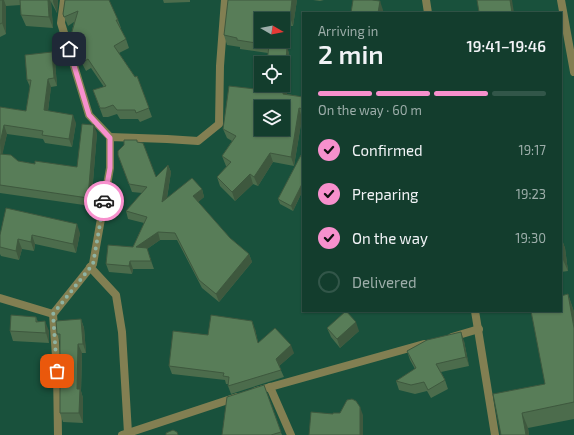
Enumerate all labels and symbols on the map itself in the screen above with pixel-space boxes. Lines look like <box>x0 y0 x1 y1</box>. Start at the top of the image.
north arrow <box>254 12 290 48</box>
pin <box>52 32 86 66</box>
courier <box>84 181 124 221</box>
pin <box>40 354 74 388</box>

